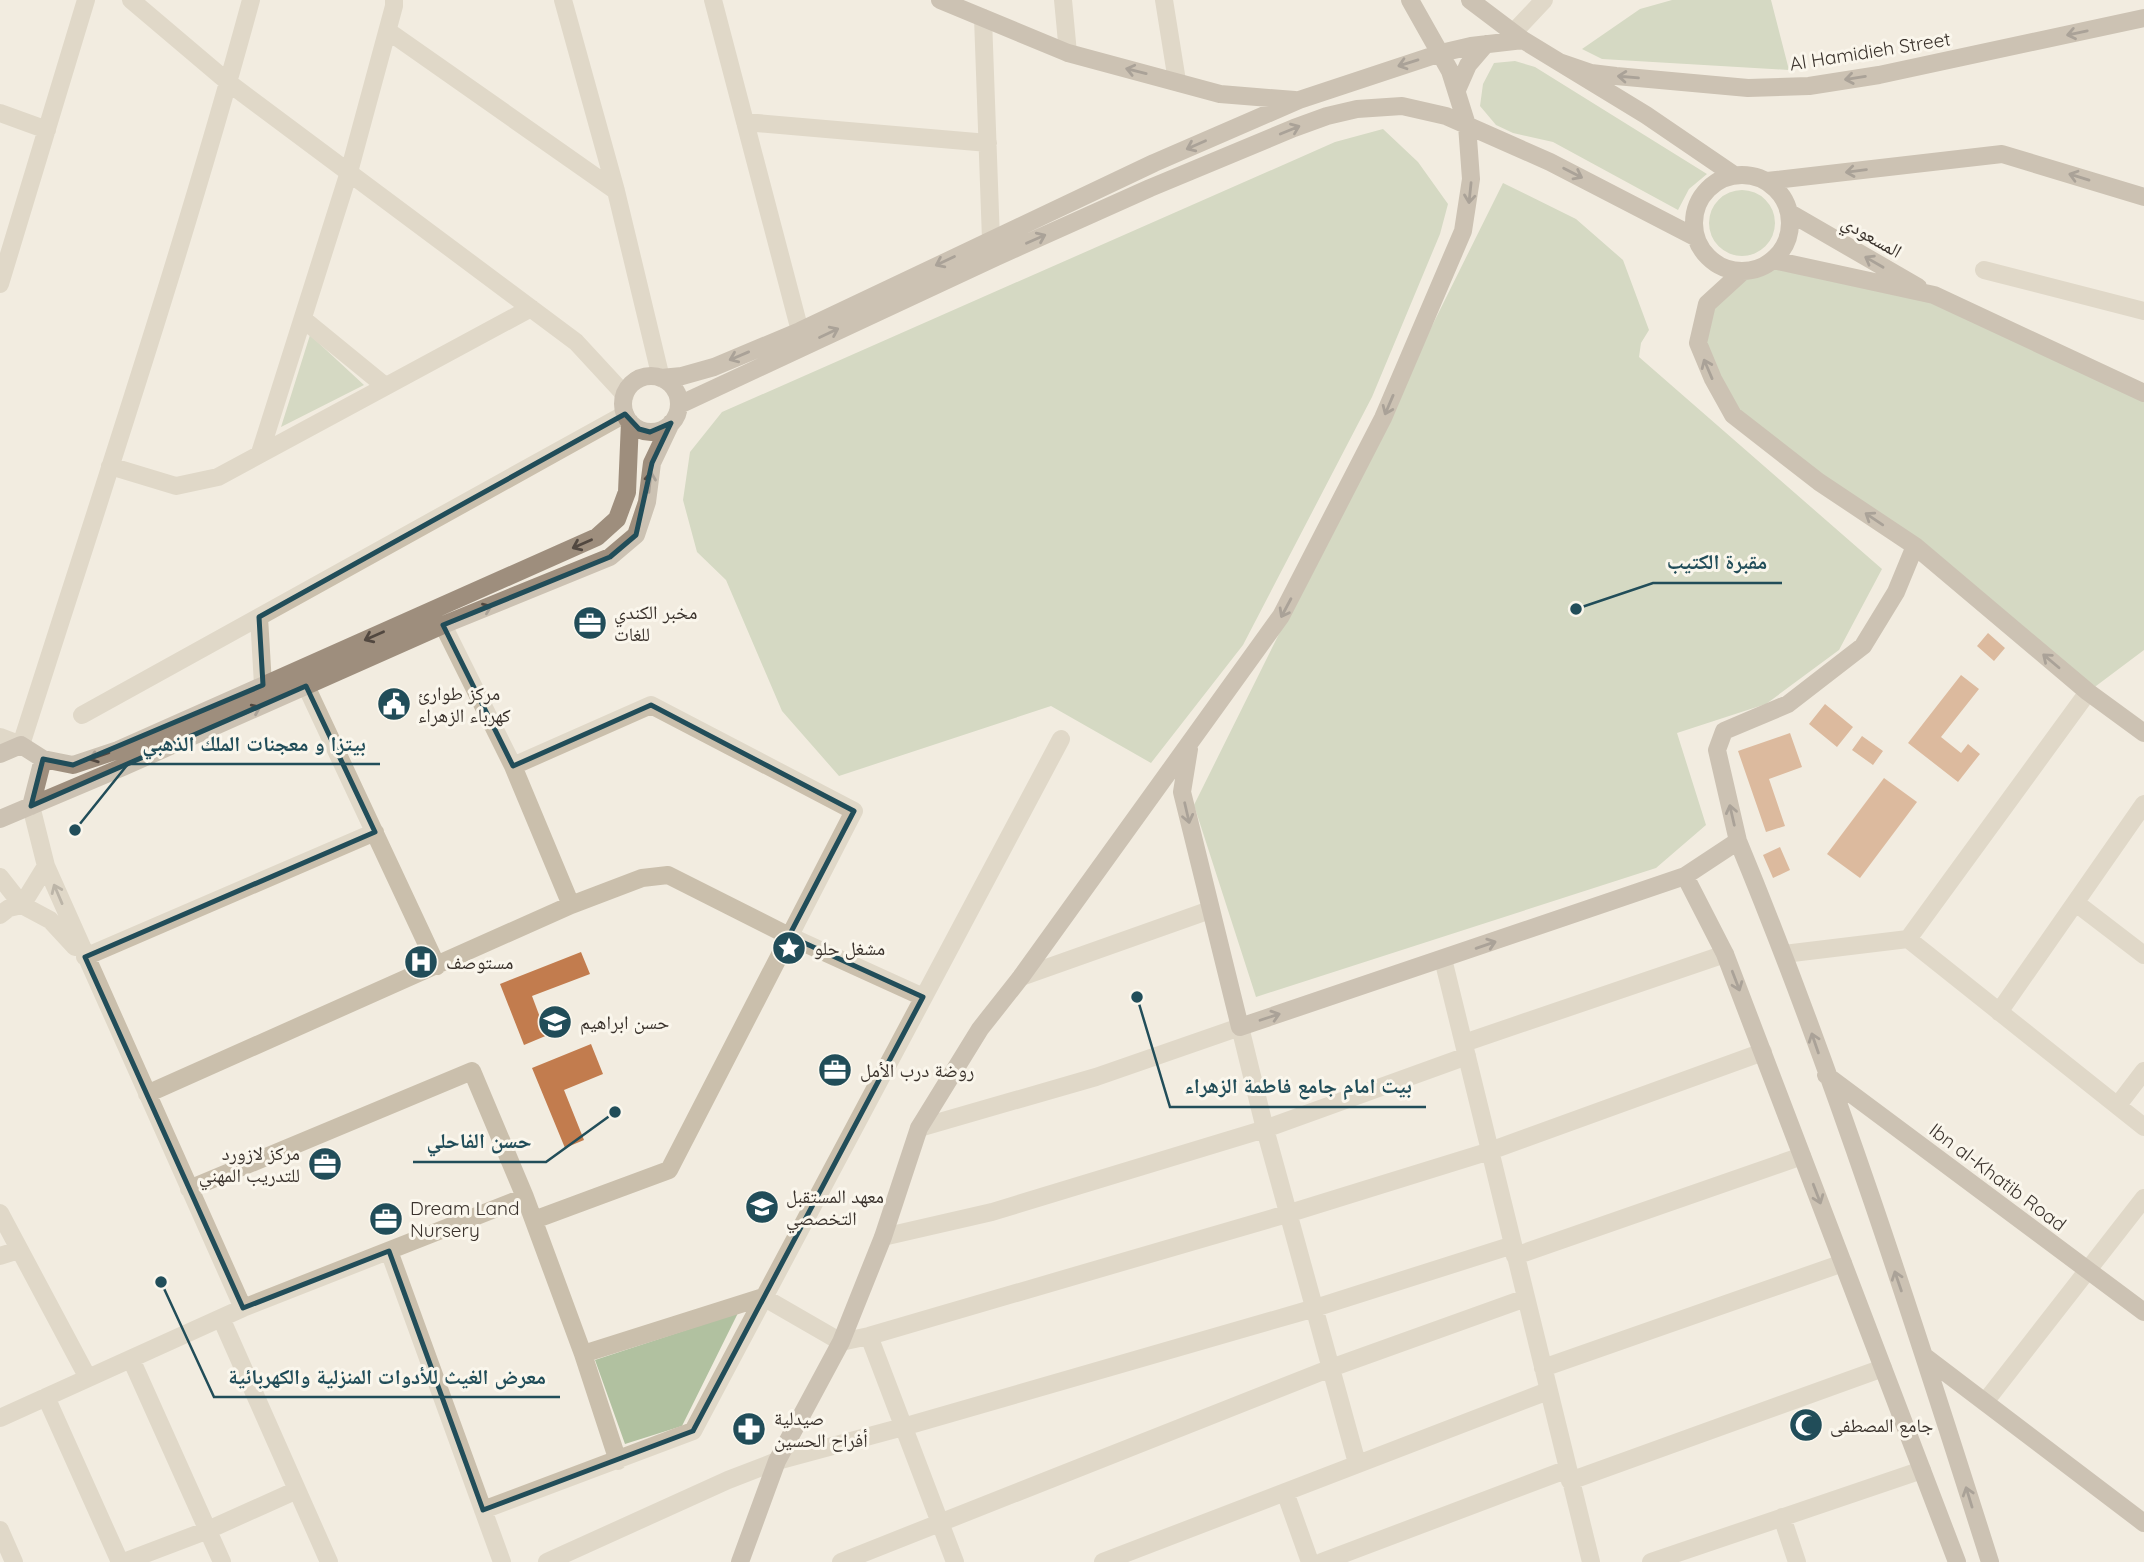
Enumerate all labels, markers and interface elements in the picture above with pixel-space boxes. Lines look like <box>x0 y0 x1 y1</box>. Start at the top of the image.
street label: Al Hamidieh Street <box>1788 26 1952 76</box>
one-way arrow <box>2066 27 2089 41</box>
one-way arrow <box>1397 57 1420 70</box>
one-way arrow <box>1125 64 1148 77</box>
one-way arrow <box>1617 70 1640 83</box>
one-way arrow <box>1844 72 1866 85</box>
one-way arrow <box>1279 122 1300 135</box>
one-way arrow <box>1186 139 1207 152</box>
one-way arrow <box>1845 165 1867 178</box>
one-way arrow <box>1562 167 1583 181</box>
one-way arrow <box>2068 169 2090 182</box>
one-way arrow <box>1463 182 1476 204</box>
street label: المسعودي <box>1836 209 1906 266</box>
one-way arrow <box>1025 232 1046 245</box>
one-way arrow <box>935 255 956 269</box>
one-way arrow <box>1865 255 1885 269</box>
one-way arrow <box>818 326 839 340</box>
one-way arrow <box>728 350 750 363</box>
one-way arrow <box>1701 359 1714 380</box>
one-way arrow <box>1382 394 1395 415</box>
one-way arrow <box>643 471 656 494</box>
one-way arrow <box>1865 512 1884 526</box>
one-way arrow <box>572 538 594 551</box>
callout: مقبرة الكتيب <box>1653 541 1782 583</box>
text: مقبرة الكتيب <box>1667 548 1767 574</box>
one-way arrow <box>1278 597 1292 617</box>
place label: مخبر الكندي للغات <box>614 600 697 646</box>
one-way arrow <box>470 602 492 615</box>
office icon: مخبر الكندي للغات <box>571 604 609 642</box>
one-way arrow <box>364 630 386 643</box>
one-way arrow <box>2043 653 2061 669</box>
place label: مركز طوارئ كهرباء الزهراء <box>418 681 511 727</box>
public building icon: مركز طوارئ كهرباء الزهراء <box>375 685 413 723</box>
one-way arrow <box>240 704 261 717</box>
callout: بيتزا و معجنات الملك الذهبي <box>128 722 380 764</box>
text: بيتزا و معجنات الملك الذهبي <box>142 730 366 760</box>
one-way arrow <box>88 751 110 763</box>
one-way arrow <box>1181 801 1194 824</box>
one-way arrow <box>1724 804 1738 827</box>
one-way arrow <box>51 884 64 905</box>
place icon: مشغل حلو <box>770 929 808 967</box>
place label: مشغل حلو <box>814 936 885 960</box>
one-way arrow <box>1474 938 1496 950</box>
hospital icon: مستوصف <box>402 943 440 981</box>
place label: مستوصف <box>446 950 513 974</box>
one-way arrow <box>1730 970 1743 992</box>
school or university icon: حسن ابراهيم <box>536 1003 574 1041</box>
place label: حسن ابراهيم <box>580 1010 669 1035</box>
one-way arrow <box>1259 1010 1281 1023</box>
one-way arrow <box>1808 1032 1820 1054</box>
office icon: روضة درب الأمل <box>816 1051 854 1089</box>
place label: روضة درب الأمل <box>860 1058 974 1082</box>
callout: بيت امام جامع فاطمة الزهراء <box>1170 1065 1426 1107</box>
text: بيت امام جامع فاطمة الزهراء <box>1184 1072 1412 1100</box>
street label: Ibn al-Khatib Road <box>1925 1118 2071 1236</box>
callout: حسن الفاحلي <box>413 1120 546 1162</box>
text: حسن الفاحلي <box>426 1127 532 1157</box>
place label: مركز لازورد للتدريب المهني <box>199 1141 300 1191</box>
office icon: مركز لازورد للتدريب المهني <box>306 1145 344 1183</box>
one-way arrow <box>1811 1182 1824 1204</box>
place label: معهد المستقبل التخصصي <box>786 1184 884 1234</box>
school or university icon: معهد المستقبل التخصصي <box>743 1188 781 1226</box>
place label: Dream Land Nursery <box>410 1196 520 1242</box>
office icon: Dream Land Nursery <box>367 1200 405 1238</box>
one-way arrow <box>1891 1270 1903 1292</box>
callout: معرض الغيث للأدوات المنزلية والكهربائية <box>214 1355 560 1397</box>
text: معرض الغيث للأدوات المنزلية والكهربائية <box>228 1363 546 1390</box>
place label: صيدلية أفراح الحسين <box>774 1406 868 1452</box>
mosque icon: جامع المصطفى <box>1787 1406 1825 1444</box>
pharmacy icon: صيدلية أفراح الحسين <box>730 1410 768 1448</box>
place label: جامع المصطفى <box>1830 1413 1933 1438</box>
one-way arrow <box>1962 1486 1975 1508</box>

